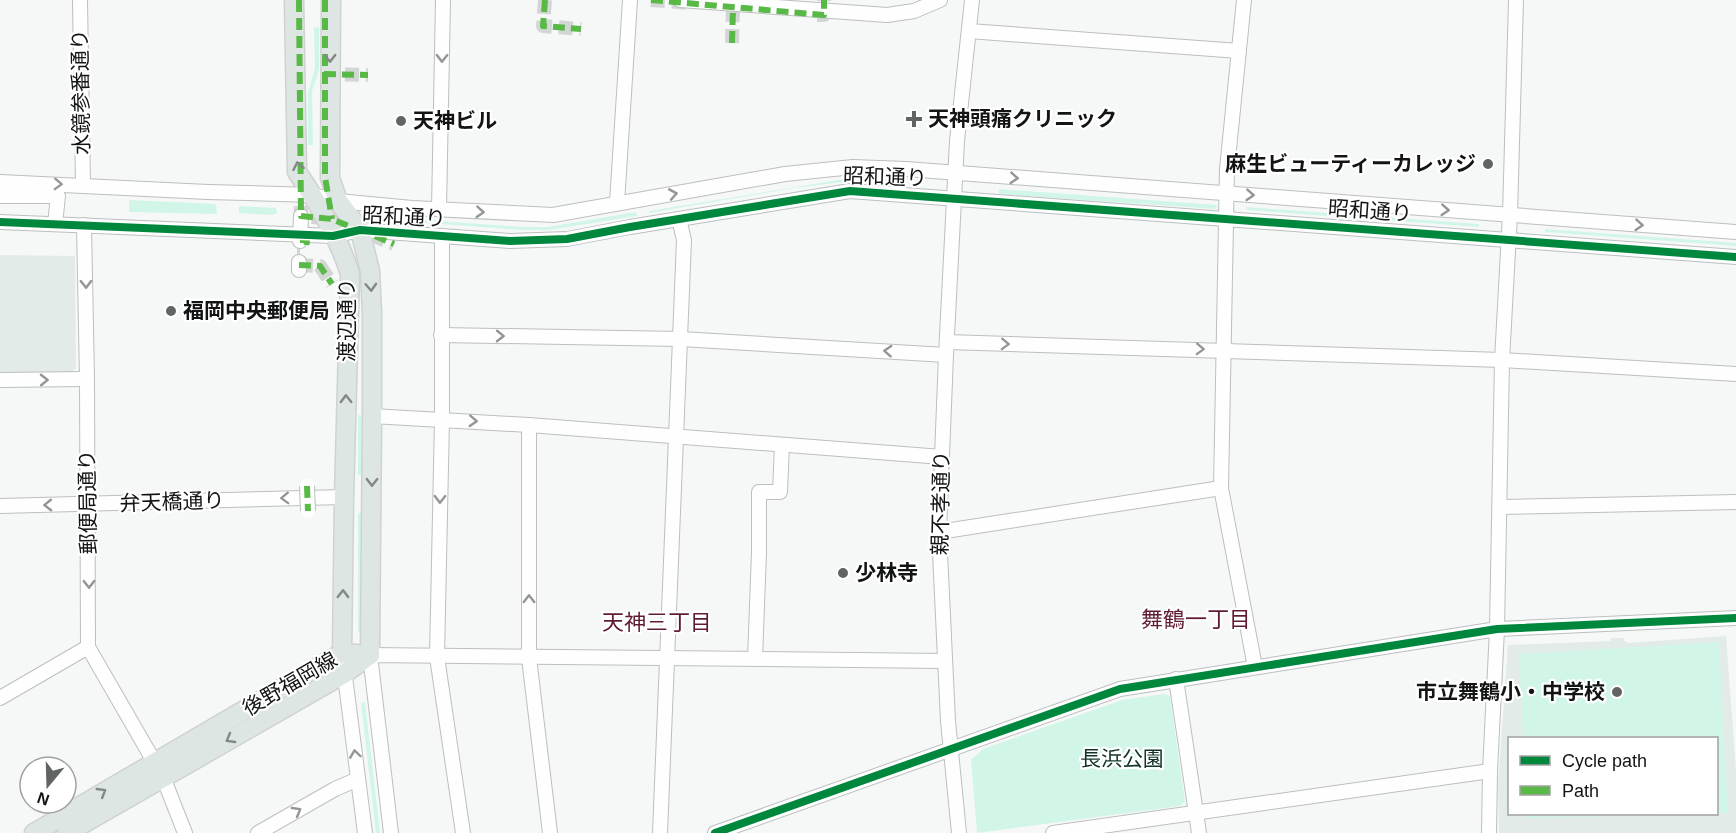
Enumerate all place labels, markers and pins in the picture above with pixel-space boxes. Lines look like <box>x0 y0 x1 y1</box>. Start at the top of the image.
place label: 天神頭痛クリニック <box>928 107 1117 130</box>
place label: 天神ビル <box>413 109 497 132</box>
marker: 天神頭痛クリニック <box>905 110 923 128</box>
marker: 天神ビル <box>394 114 408 128</box>
place label: 麻生ビューティーカレッジ <box>1225 152 1476 175</box>
marker: 麻生ビューティーカレッジ <box>1481 157 1495 171</box>
place label: 福岡中央郵便局 <box>183 299 330 322</box>
marker: 福岡中央郵便局 <box>164 304 178 318</box>
place label: 少林寺 <box>855 561 918 584</box>
marker: 少林寺 <box>836 566 850 580</box>
place label: 市立舞鶴小・中学校 <box>1416 680 1605 703</box>
marker: 市立舞鶴小・中学校 <box>1610 685 1624 699</box>

